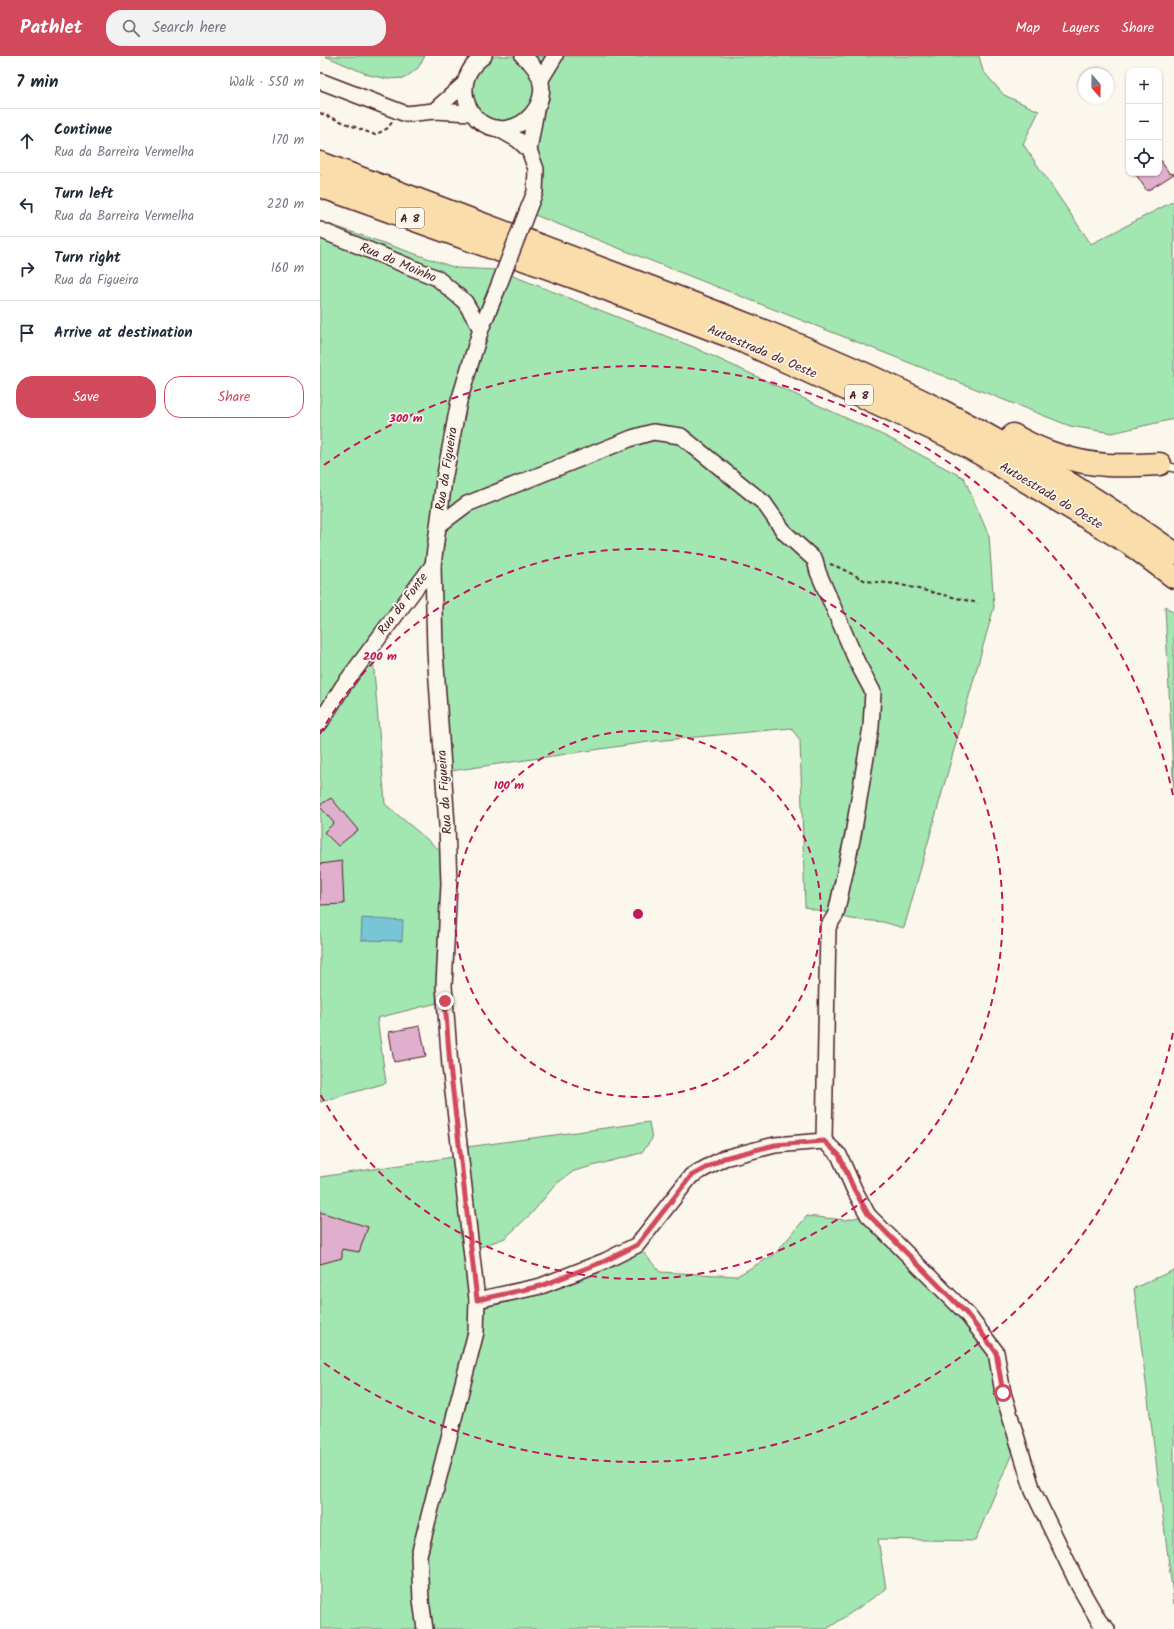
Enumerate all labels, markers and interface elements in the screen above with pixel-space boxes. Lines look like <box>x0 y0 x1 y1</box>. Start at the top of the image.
search box <box>106 10 386 46</box>
text: Pathlet <box>20 13 82 43</box>
text: Search here <box>152 16 226 40</box>
icon: search <box>120 17 142 39</box>
text: Map <box>1016 17 1040 39</box>
text: Layers <box>1062 17 1100 39</box>
text: Share <box>1122 17 1154 39</box>
north arrow <box>1078 68 1114 104</box>
map controls <box>1126 68 1162 176</box>
button: + <box>1126 68 1162 104</box>
text: 7 min <box>16 69 58 96</box>
text: Walk · 550 m <box>229 72 304 93</box>
button: − <box>1126 104 1162 140</box>
text: Continue <box>54 118 112 142</box>
icon: ahead <box>16 130 38 152</box>
text: 170 m <box>272 130 304 151</box>
button: locate <box>1126 140 1162 176</box>
text: Rua da Barreira Vermelha <box>54 142 194 163</box>
text: Turn left <box>54 182 114 206</box>
icon: left <box>16 194 38 216</box>
text: 220 m <box>267 194 304 215</box>
text: Rua da Barreira Vermelha <box>54 206 194 227</box>
road number: A 8 <box>396 208 424 228</box>
street label: Rua do Moinho <box>356 237 440 289</box>
text: Turn right <box>54 246 121 270</box>
icon: right <box>16 258 38 280</box>
text: 160 m <box>271 258 304 279</box>
text: Rua da Figueira <box>54 270 139 291</box>
street label: Autoestrada do Oeste <box>704 319 820 385</box>
text: Arrive at destination <box>54 321 193 345</box>
icon: arrive <box>16 322 38 344</box>
button: Save <box>16 376 156 418</box>
button: Share <box>164 376 304 418</box>
road number: A 8 <box>845 385 873 405</box>
text: 300 m <box>388 409 423 428</box>
street label: Rua da Figueira <box>430 426 464 512</box>
street label: Autoestrada do Oeste <box>995 457 1107 535</box>
street label: Rua da Fonte <box>373 568 434 640</box>
text: 200 m <box>363 647 397 666</box>
street label: Rua da Figueira <box>432 749 458 835</box>
text: 100 m <box>494 776 524 795</box>
centre of rings <box>631 907 645 921</box>
route end <box>436 992 454 1010</box>
route start <box>994 1384 1012 1402</box>

